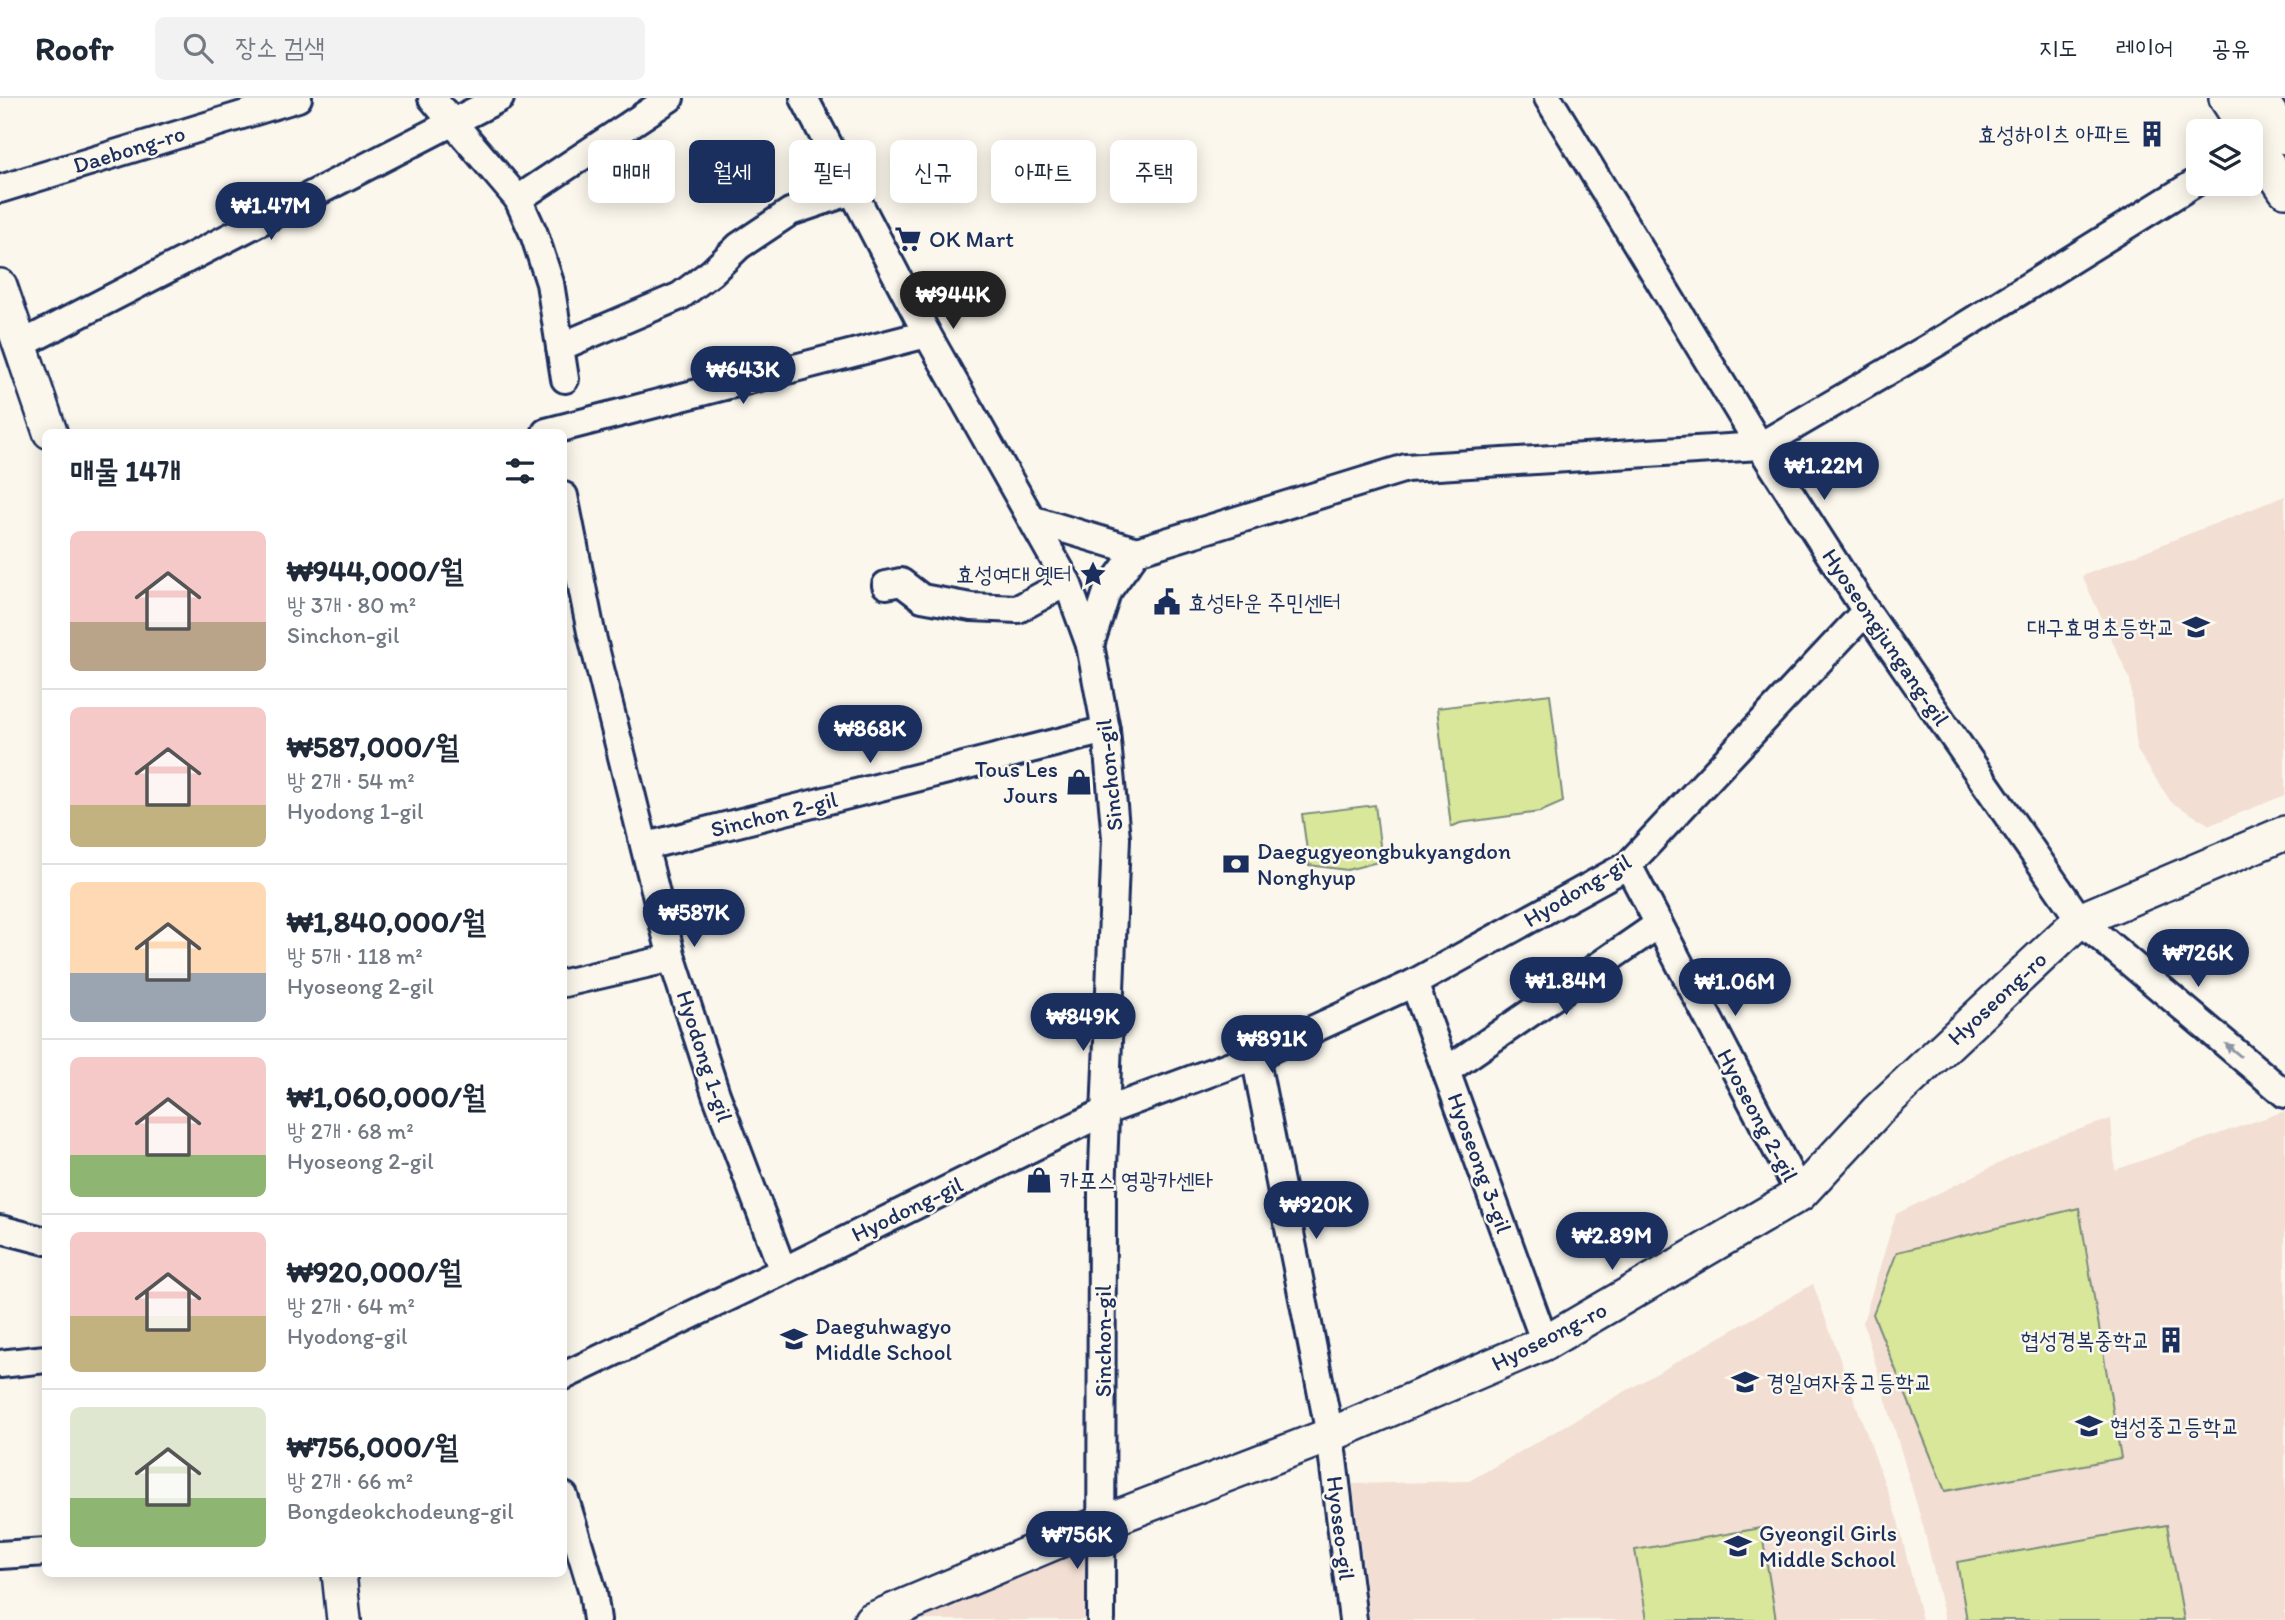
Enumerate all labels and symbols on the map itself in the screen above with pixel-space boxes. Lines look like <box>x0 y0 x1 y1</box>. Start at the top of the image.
street label: Daebong-ro <box>69 119 189 179</box>
building icon: 효성하이츠 아파트 <box>2137 119 2167 149</box>
place label: 효성하이츠 아파트 <box>1978 120 2131 148</box>
pin: ₩1.47M <box>214 183 328 242</box>
supermarket icon: OK Mart <box>893 224 923 254</box>
place label: OK Mart <box>929 225 1014 253</box>
pin: ₩944K <box>904 272 1002 331</box>
pin: ₩643K <box>694 346 792 406</box>
pin: ₩1.22M <box>1767 442 1881 502</box>
street label: Hyoseongjungang-gil <box>1816 543 1956 732</box>
place icon: 효성여대 옛터 <box>1078 559 1108 589</box>
place label: 효성여대 옛터 <box>956 560 1072 588</box>
public building icon: 효성타운 주민센터 <box>1152 587 1182 617</box>
place label: 효성타운 주민센터 <box>1188 588 1341 616</box>
school or university icon: 대구효명초등학교 <box>2181 612 2211 642</box>
place label: 대구효명초등학교 <box>2027 613 2175 641</box>
pin: ₩868K <box>821 706 919 765</box>
street label: Sinchon-gil <box>1089 717 1129 832</box>
place label: Tous Les Jours <box>975 755 1058 809</box>
shop icon: Tous Les Jours <box>1064 767 1094 797</box>
street label: Sinchon 2-gil <box>708 785 841 843</box>
place label: Daegugyeongbukyangdon Nonghyup <box>1257 837 1511 891</box>
street label: Hyodong-gil <box>1518 847 1636 933</box>
bank icon: Daegugyeongbukyangdon Nonghyup <box>1221 849 1251 879</box>
pin: ₩587K <box>645 890 743 949</box>
pin: ₩726K <box>2149 930 2247 989</box>
street label: Hyoseong-ro <box>1941 945 2053 1051</box>
pin: ₩1.84M <box>1509 958 1623 1017</box>
pin: ₩1.06M <box>1678 958 1792 1018</box>
street label: Hyodong 1-gil <box>671 987 740 1126</box>
pin: ₩849K <box>1034 993 1132 1053</box>
pin: ₩891K <box>1223 1016 1321 1075</box>
one-way arrow <box>2224 1042 2242 1058</box>
street label: Hyoseong 2-gil <box>1711 1044 1805 1187</box>
street label: Hyoseong 3-gil <box>1442 1089 1518 1237</box>
shop icon: 카포스 영광카센타 <box>1024 1165 1054 1195</box>
place label: 카포스 영광카센타 <box>1060 1166 1213 1194</box>
street label: Hyodong-gil <box>847 1170 968 1248</box>
pin: ₩920K <box>1267 1182 1365 1241</box>
pin: ₩2.89M <box>1555 1212 1669 1272</box>
street label: Sinchon-gil <box>1089 1284 1117 1397</box>
street label: Hyoseong-ro <box>1487 1295 1611 1377</box>
place label: Daeguhwagyo Middle School <box>815 1312 953 1366</box>
school or university icon: Daeguhwagyo Middle School <box>779 1324 809 1354</box>
building icon: 협성경복중학교 <box>2156 1325 2186 1355</box>
place label: 협성경복중학교 <box>2020 1326 2150 1354</box>
school or university icon: 경일여자중고등학교 <box>1730 1367 1760 1397</box>
place label: 경일여자중고등학교 <box>1766 1368 1933 1396</box>
school or university icon: 협성중고등학교 <box>2074 1411 2104 1441</box>
place label: 협성중고등학교 <box>2110 1412 2240 1440</box>
street label: Hyoseo-gil <box>1321 1474 1361 1582</box>
pin: ₩756K <box>1028 1512 1126 1571</box>
place label: Gyeongil Girls Middle School <box>1759 1519 1897 1573</box>
school or university icon: Gyeongil Girls Middle School <box>1723 1531 1753 1561</box>

